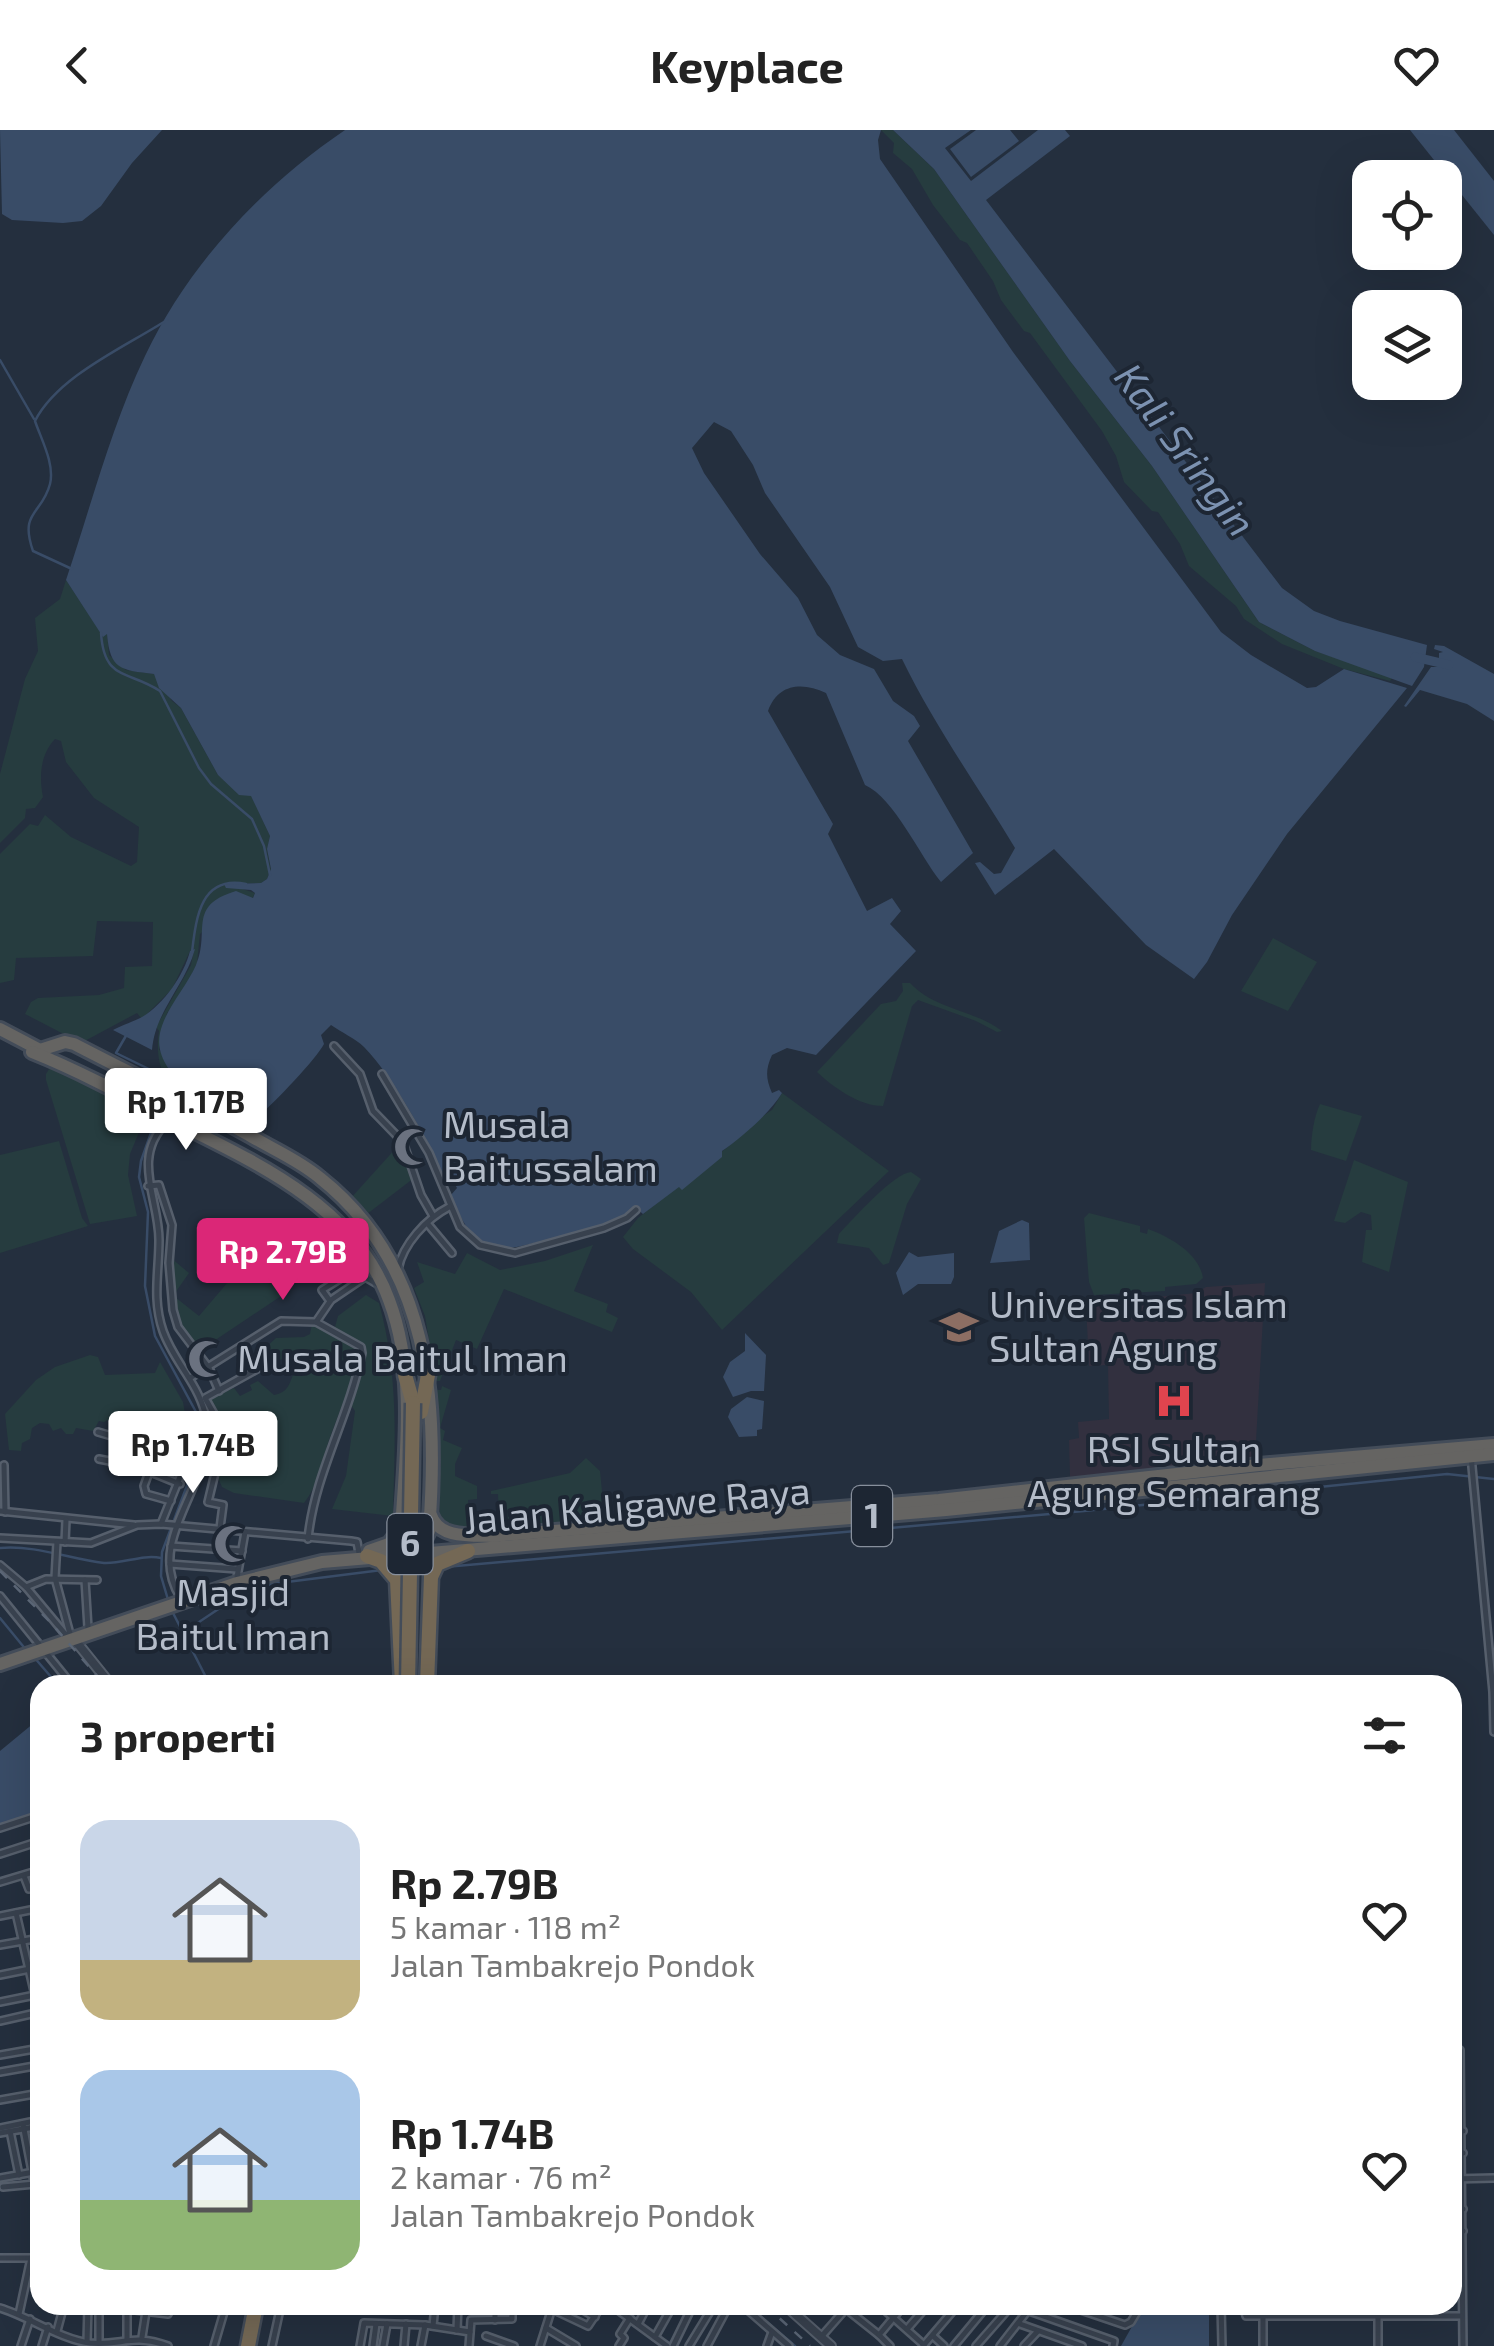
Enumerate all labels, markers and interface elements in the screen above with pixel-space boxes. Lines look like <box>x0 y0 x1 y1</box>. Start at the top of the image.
icon: back <box>50 38 105 93</box>
text: Keyplace <box>650 38 844 92</box>
icon: heart <box>1389 38 1444 93</box>
map controls <box>1352 160 1462 400</box>
button: locate <box>1352 160 1462 270</box>
button: layers <box>1352 290 1462 400</box>
water label: Kali Sringin <box>1106 353 1267 545</box>
pin: Rp 1.17B <box>83 1068 289 1153</box>
text: Rp 1.17B <box>127 1081 245 1119</box>
place label: Musala Baitussalam <box>443 1100 658 1190</box>
mosque icon: Musala Baitussalam <box>392 1126 434 1168</box>
pin: Rp 2.79B <box>180 1218 386 1303</box>
text: Rp 2.79B <box>219 1231 347 1269</box>
place label: Universitas Islam Sultan Agung <box>989 1280 1288 1370</box>
school or university icon: Universitas Islam Sultan Agung <box>938 1306 980 1348</box>
place label: Musala Baitul Iman <box>237 1334 568 1380</box>
mosque icon: Musala Baitul Iman <box>186 1338 228 1380</box>
hospital icon: RSI Sultan Agung Semarang <box>1153 1380 1195 1422</box>
pin: Rp 1.74B <box>90 1411 296 1496</box>
text: Rp 1.74B <box>130 1424 256 1462</box>
place label: RSI Sultan Agung Semarang <box>1027 1425 1321 1515</box>
street label: Jalan Kaligawe Raya <box>462 1466 812 1542</box>
road number: 1 <box>852 1486 892 1546</box>
road number: 6 <box>388 1514 432 1574</box>
mosque icon: Masjid Baitul Iman <box>212 1523 254 1565</box>
place label: Masjid Baitul Iman <box>136 1568 330 1658</box>
icon: filters <box>1357 1708 1412 1763</box>
text: 3 properti <box>80 1710 276 1760</box>
text: Rp 2.79B <box>390 1857 559 1907</box>
icon: home <box>160 1860 280 1980</box>
icon: heart <box>1357 1893 1412 1948</box>
text: 5 kamar · 118 m² <box>390 1907 621 1945</box>
text: Jalan Tambakrejo Pondok <box>390 1945 755 1983</box>
text: Rp 1.74B <box>390 2107 554 2157</box>
icon: home <box>160 2110 280 2230</box>
icon: heart <box>1357 2143 1412 2198</box>
text: 2 kamar · 76 m² <box>390 2157 612 2195</box>
text: Jalan Tambakrejo Pondok <box>390 2195 755 2233</box>

